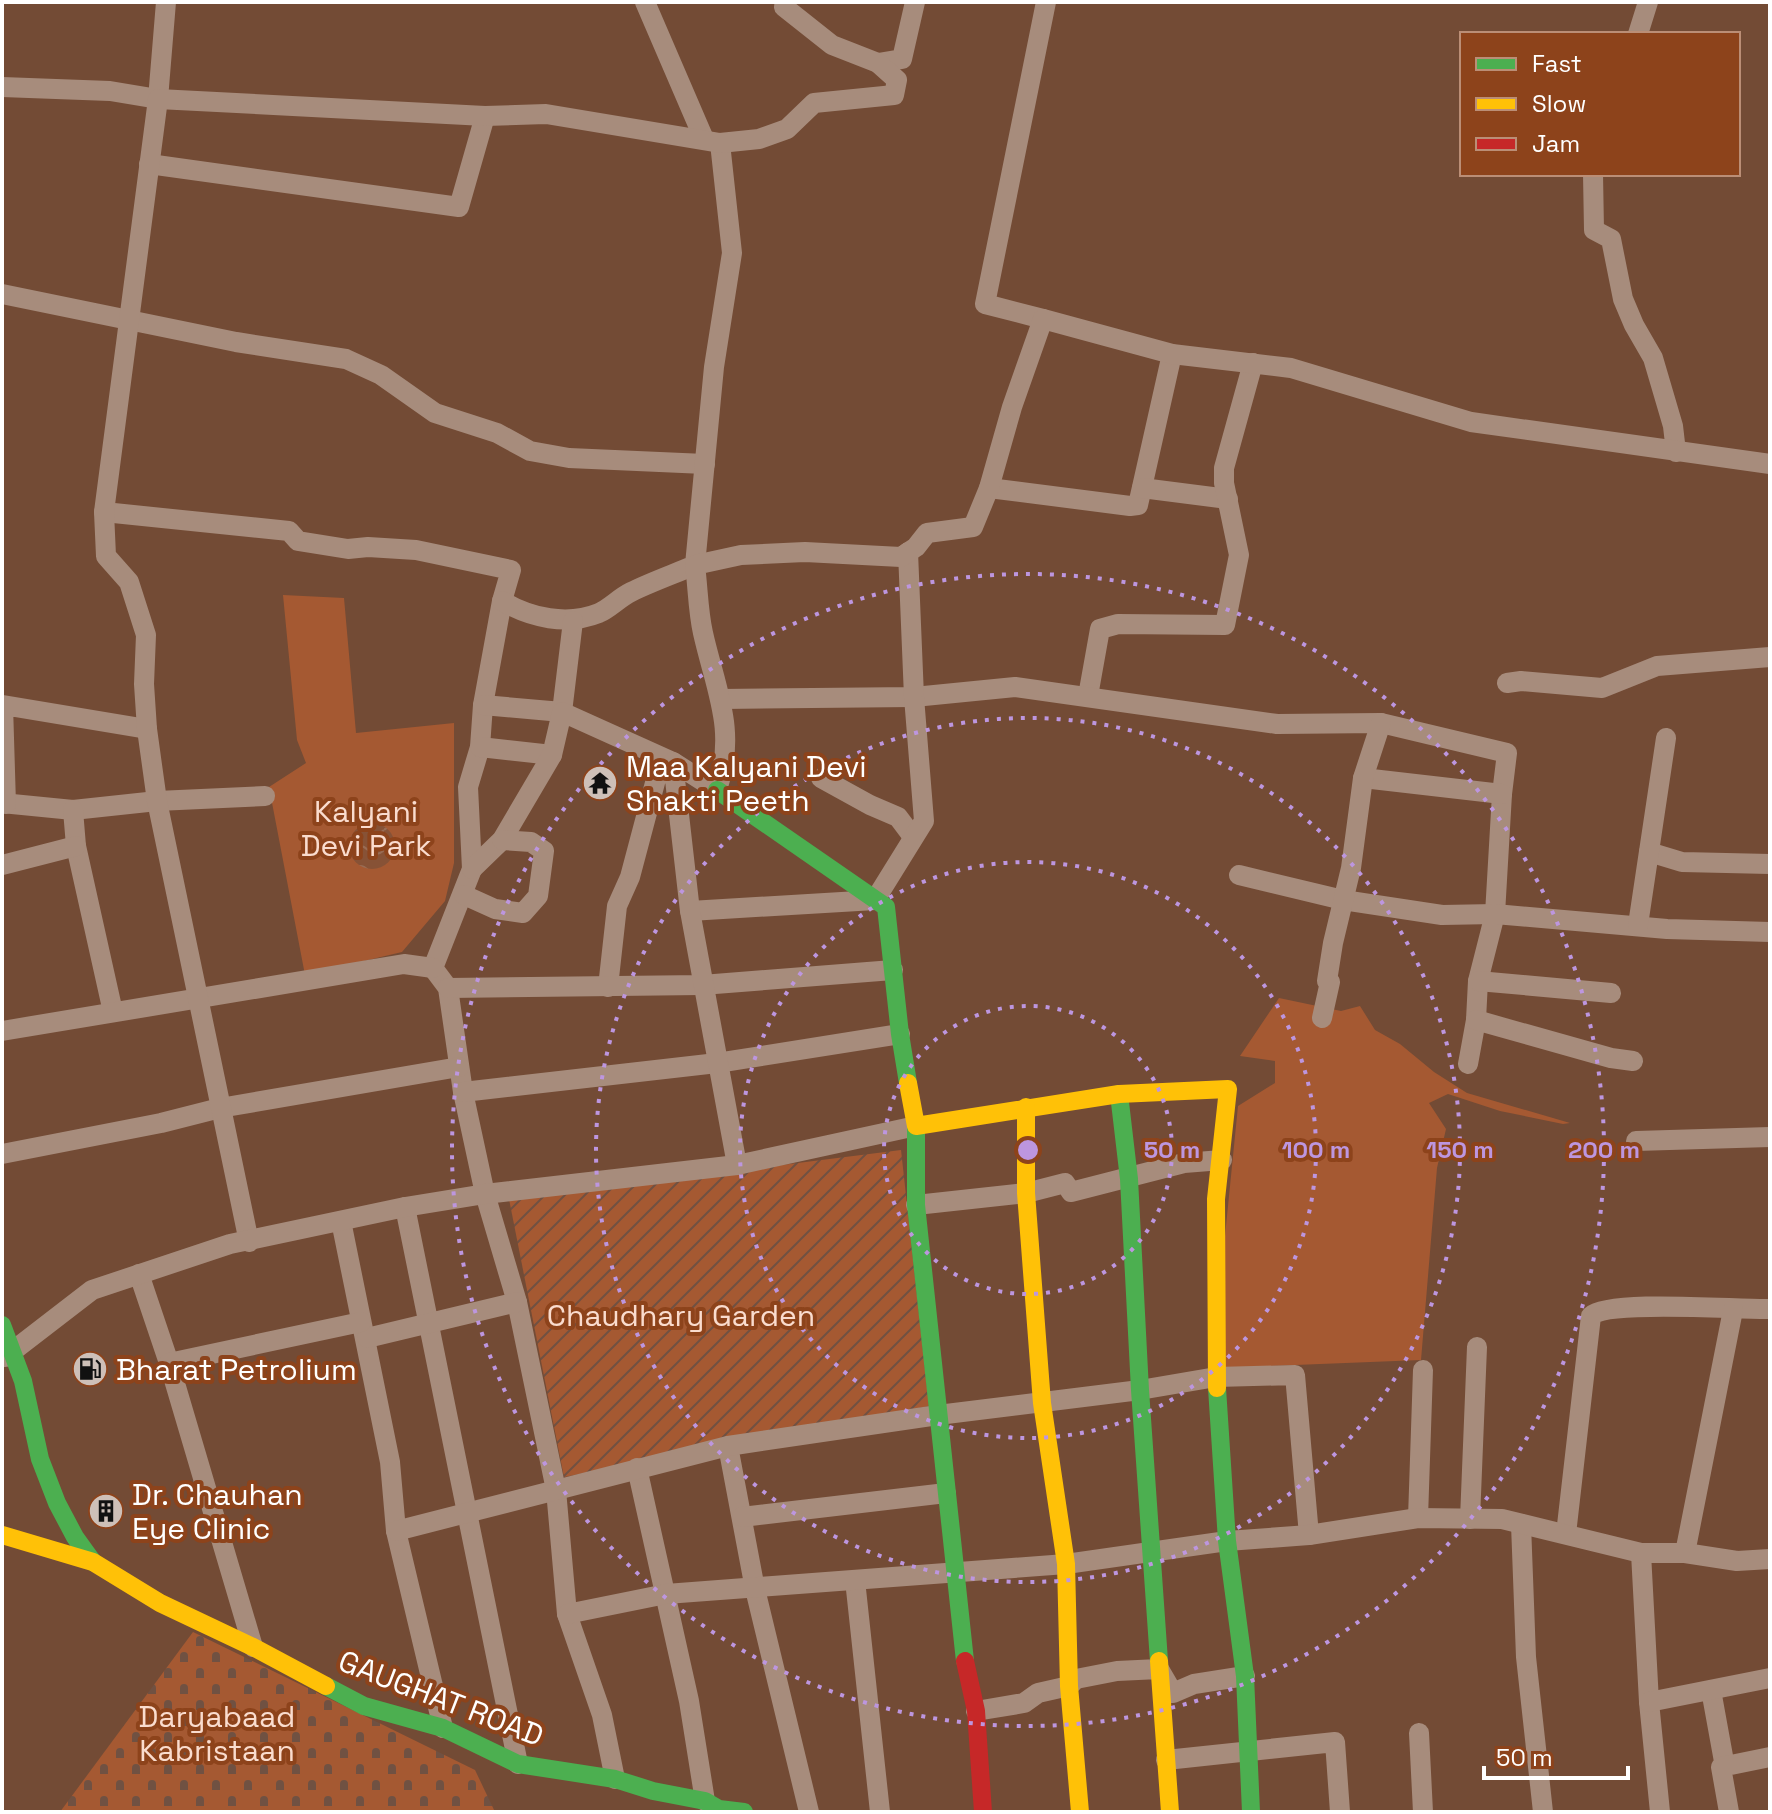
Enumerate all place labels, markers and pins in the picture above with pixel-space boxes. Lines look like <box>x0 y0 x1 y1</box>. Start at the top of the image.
place label: Maa Kalyani Devi Shakti Peeth <box>626 747 867 820</box>
temple icon: Maa Kalyani Devi Shakti Peeth <box>581 764 619 802</box>
centre of rings <box>1014 1136 1042 1164</box>
fuel station icon: Bharat Petrolium <box>71 1350 109 1388</box>
place label: Bharat Petrolium <box>116 1350 357 1389</box>
place label: Dr. Chauhan Eye Clinic <box>132 1475 303 1548</box>
building icon: Dr. Chauhan Eye Clinic <box>87 1492 125 1530</box>

